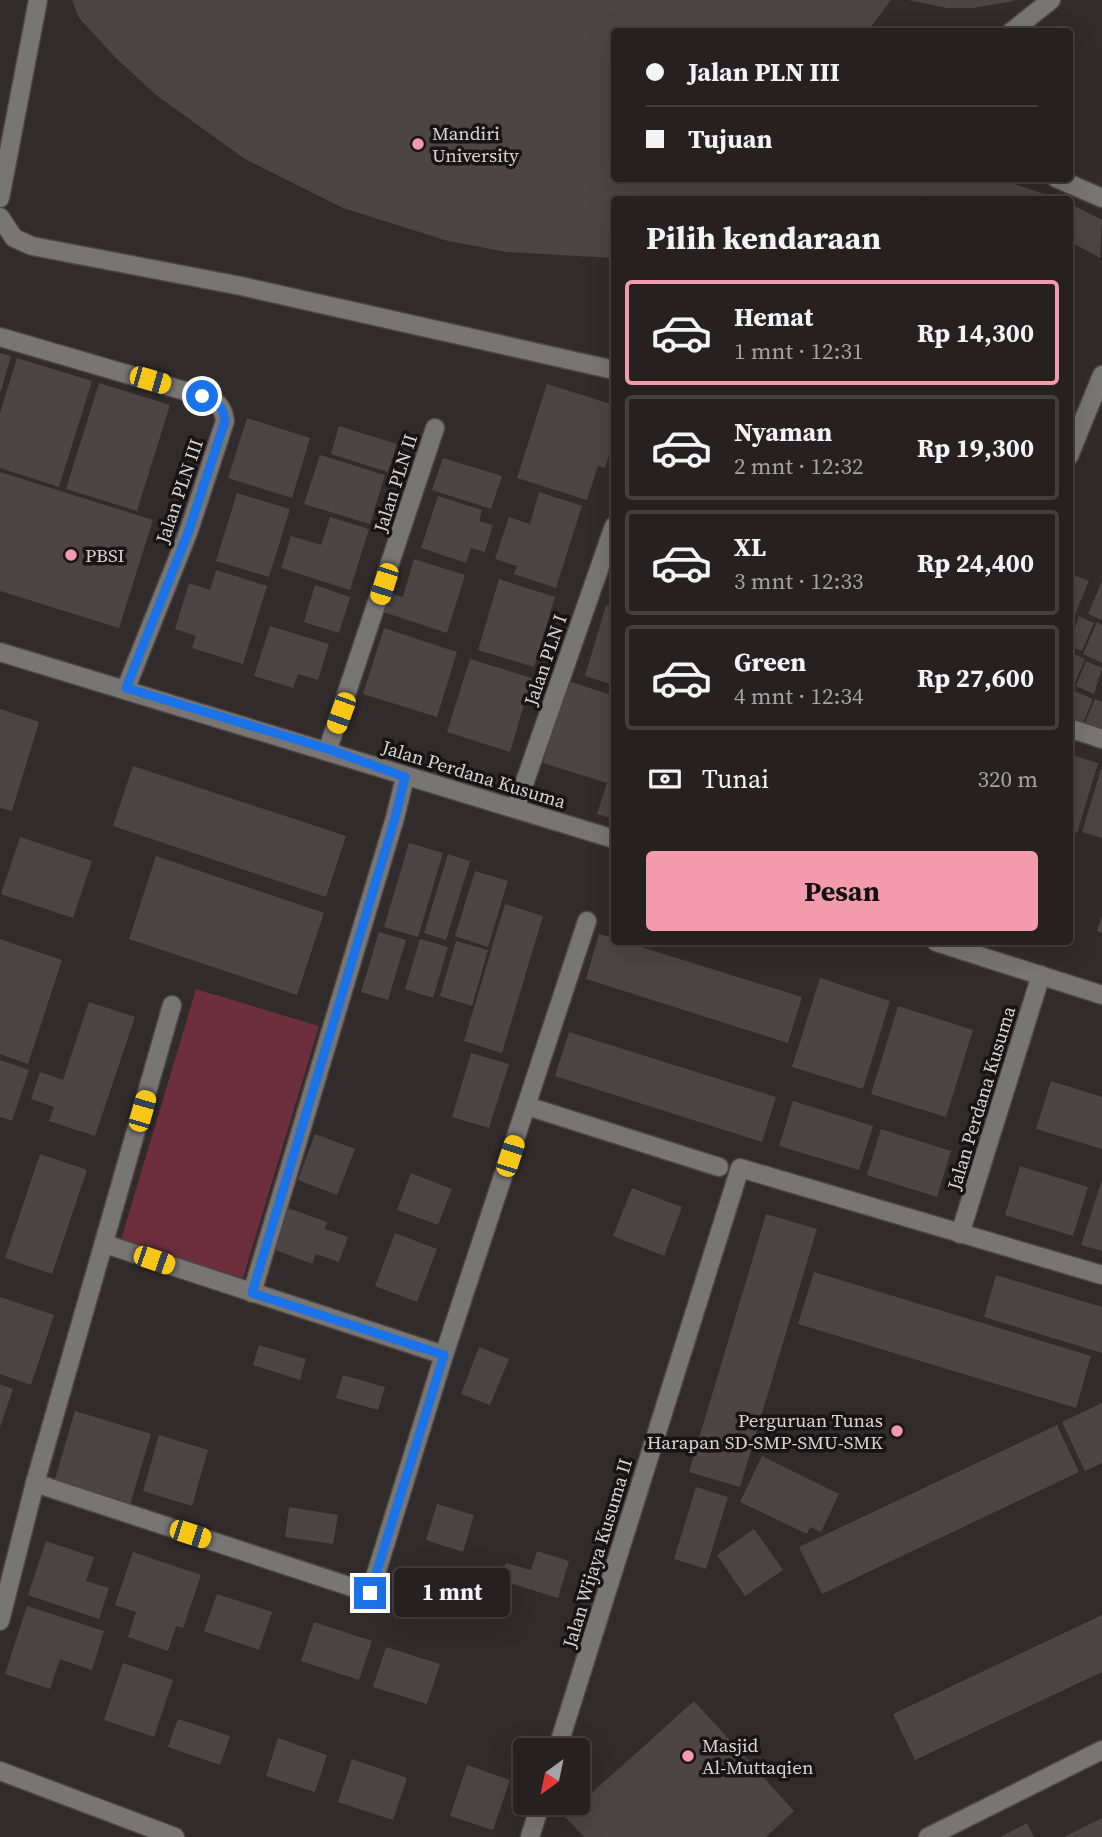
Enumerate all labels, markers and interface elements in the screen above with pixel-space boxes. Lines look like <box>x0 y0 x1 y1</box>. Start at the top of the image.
text: Jalan PLN III <box>688 54 840 90</box>
place label: Mandiri University <box>432 120 519 168</box>
text: Tujuan <box>688 121 773 157</box>
marker: Mandiri University <box>410 136 426 152</box>
text: Pilih kendaraan <box>646 216 881 260</box>
text: Hemat <box>734 299 813 335</box>
icon: car <box>650 301 713 364</box>
text: Rp 14,300 <box>917 315 1034 351</box>
text: 1 mnt · 12:31 <box>734 335 863 367</box>
car <box>127 364 174 396</box>
route start <box>186 380 218 412</box>
text: Nyaman <box>734 414 832 450</box>
icon: car <box>650 416 713 479</box>
text: Rp 19,300 <box>917 430 1034 466</box>
street label: Jalan PLN II <box>367 431 423 536</box>
street label: Jalan PLN III <box>149 435 209 548</box>
text: 2 mnt · 12:32 <box>734 450 863 482</box>
text: XL <box>734 529 766 565</box>
icon: car <box>650 531 713 594</box>
place label: PBSI <box>85 542 125 568</box>
text: Rp 24,400 <box>917 545 1034 581</box>
marker: PBSI <box>63 547 79 563</box>
car <box>368 561 401 607</box>
text: 3 mnt · 12:33 <box>734 565 863 597</box>
street label: Jalan PLN I <box>517 611 573 710</box>
text: Green <box>734 644 806 680</box>
icon: car <box>650 646 713 709</box>
text: Rp 27,600 <box>917 660 1034 696</box>
text: 4 mnt · 12:34 <box>734 680 863 712</box>
car <box>324 690 359 736</box>
street label: Jalan Perdana Kusuma <box>378 733 569 814</box>
icon: cash <box>646 760 684 798</box>
text: Tunai <box>702 761 769 797</box>
text: 320 m <box>977 763 1038 795</box>
button: Pesan <box>646 851 1038 931</box>
street label: Jalan Perdana Kusuma <box>940 1003 1021 1194</box>
car <box>127 1088 158 1134</box>
car <box>494 1133 527 1179</box>
car <box>131 1243 178 1277</box>
place label: Perguruan Tunas Harapan SD-SMP-SMU-SMK <box>647 1407 883 1455</box>
marker: Perguruan Tunas Harapan SD-SMP-SMU-SMK <box>889 1423 905 1439</box>
street label: Jalan Wijaya Kusuma II <box>556 1455 638 1652</box>
car <box>167 1518 214 1550</box>
callout: 1 mnt <box>394 1568 510 1618</box>
text: 1 mnt <box>422 1576 482 1608</box>
route end <box>354 1577 386 1609</box>
place label: Masjid Al-Muttaqien <box>702 1732 813 1780</box>
north arrow <box>513 1738 590 1815</box>
map controls <box>513 1738 590 1815</box>
marker: Masjid Al-Muttaqien <box>680 1748 696 1764</box>

